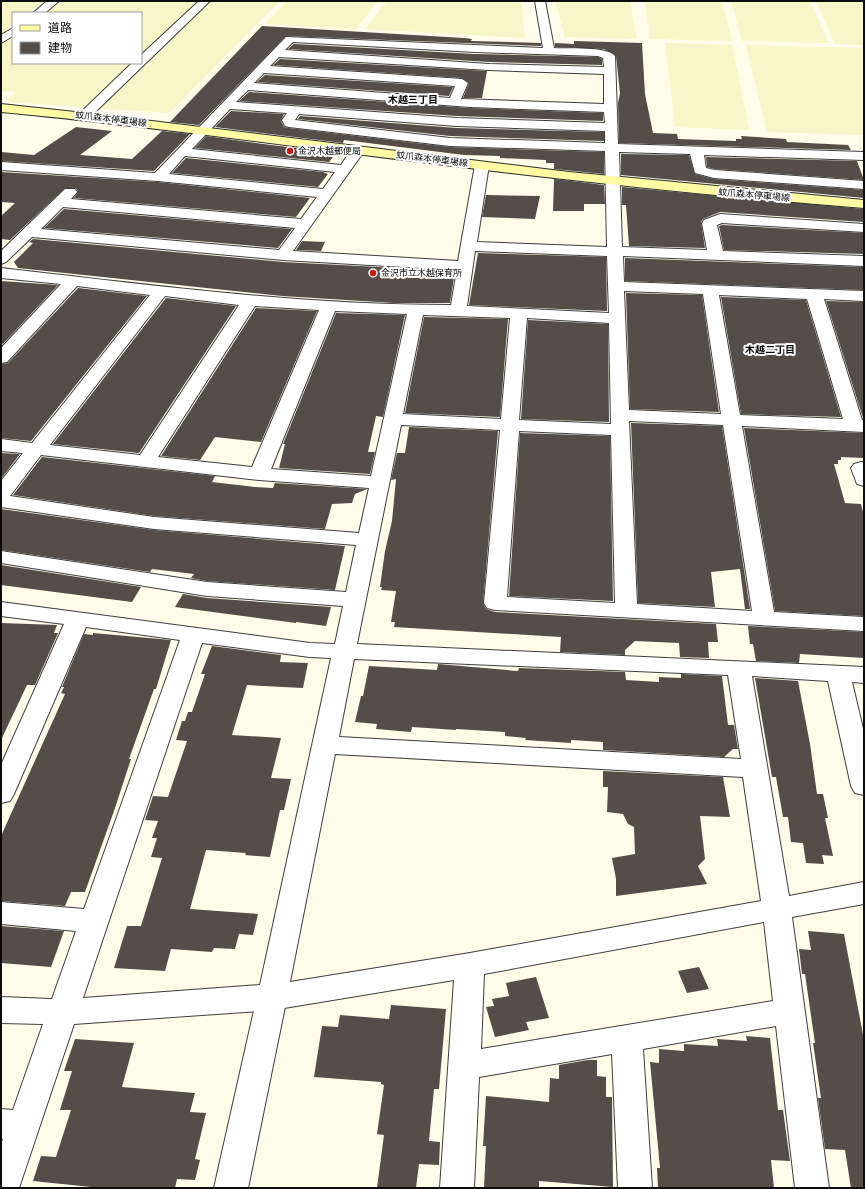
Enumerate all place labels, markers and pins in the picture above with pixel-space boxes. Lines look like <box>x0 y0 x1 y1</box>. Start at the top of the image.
marker: 金沢木越郵便局 <box>285 146 295 156</box>
place label: 金沢木越郵便局 <box>298 146 361 156</box>
marker: 金沢市立木越保育所 <box>368 268 378 278</box>
place label: 金沢市立木越保育所 <box>381 268 462 278</box>

